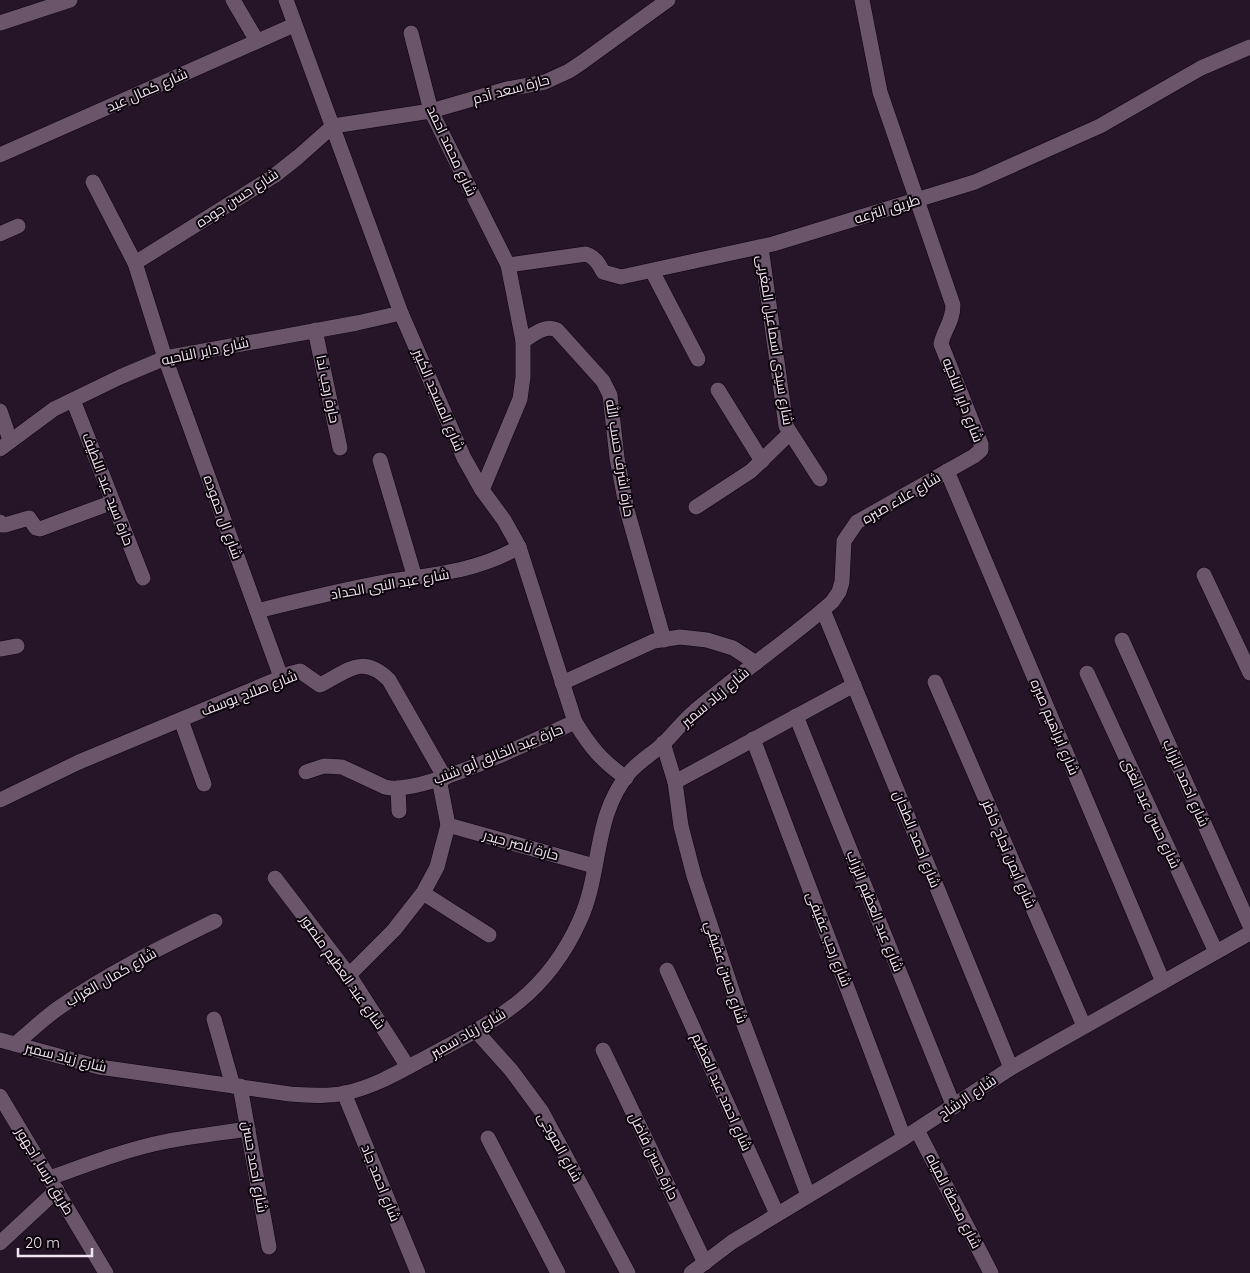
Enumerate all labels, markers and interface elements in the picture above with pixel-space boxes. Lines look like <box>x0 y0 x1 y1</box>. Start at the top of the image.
street label: شارع كمال عيد <box>104 64 190 116</box>
street label: حارة سعد آدم <box>471 70 552 109</box>
street label: شارع محمد احمد <box>423 103 481 199</box>
street label: شارع حسن جوده <box>192 165 282 231</box>
street label: طريق الترعه <box>852 190 922 228</box>
street label: شارع سيدى اسماعيل المغربى <box>753 254 797 426</box>
street label: شارع داير الناحيه <box>160 333 250 369</box>
street label: شارع المسجد الكبير <box>409 345 469 454</box>
street label: حارة رجب ندا <box>312 353 344 425</box>
street label: شارع داير الناحيه <box>939 355 987 445</box>
street label: حارة اشرف حسب الله <box>602 398 638 518</box>
street label: حارة سيد عبد اللطيف <box>78 430 138 548</box>
street label: شارع علاء صبره <box>858 468 944 528</box>
street label: شارع ال حموده <box>199 473 247 561</box>
street label: شارع عبد النبى الحداد <box>329 565 451 603</box>
street label: شارع زياد سمير <box>676 663 753 731</box>
street label: شارع صلاح يوسف <box>198 666 300 720</box>
street label: شارع ابراهيم صبره <box>1026 676 1083 778</box>
street label: حارة عبد الخالق أبو شنب <box>431 720 565 788</box>
street label: شارع احمد الزراب <box>1159 737 1213 829</box>
street label: شارع حسن عبد الغنى <box>1118 755 1184 871</box>
street label: شارع احمد الطحان <box>889 788 945 890</box>
street label: شارع ايمن نجاح خاطر <box>978 796 1040 911</box>
street label: حارة ناصر حيدر <box>480 825 561 864</box>
street label: شارع عبد العظيم الزراب <box>842 848 908 975</box>
street label: شارع رجب عفيفى <box>803 889 855 989</box>
street label: شارع عبد العظيم منصور <box>295 910 389 1033</box>
street label: شارع حسن عفيفي <box>698 918 751 1026</box>
street label: شارع كمال الغراب <box>62 944 160 1010</box>
street label: شارع زياد سمير <box>426 1004 509 1062</box>
street label: شارع احمد عبد العظيم <box>687 1030 756 1154</box>
street label: شارع زياد سمير <box>22 1038 109 1076</box>
street label: شارع الرشاح <box>934 1071 1000 1123</box>
street label: شارع الموجى <box>534 1109 586 1185</box>
street label: حارة حسن فاضل <box>625 1110 683 1202</box>
street label: شارع احمد حسن <box>238 1120 272 1214</box>
street label: طريق ترسا, اجهور <box>11 1123 78 1218</box>
street label: شارع احمد جاد <box>357 1142 405 1224</box>
street label: شارع محطة المياه <box>922 1150 986 1252</box>
scale bar <box>18 1226 91 1258</box>
text: 20 m <box>25 1233 60 1252</box>

